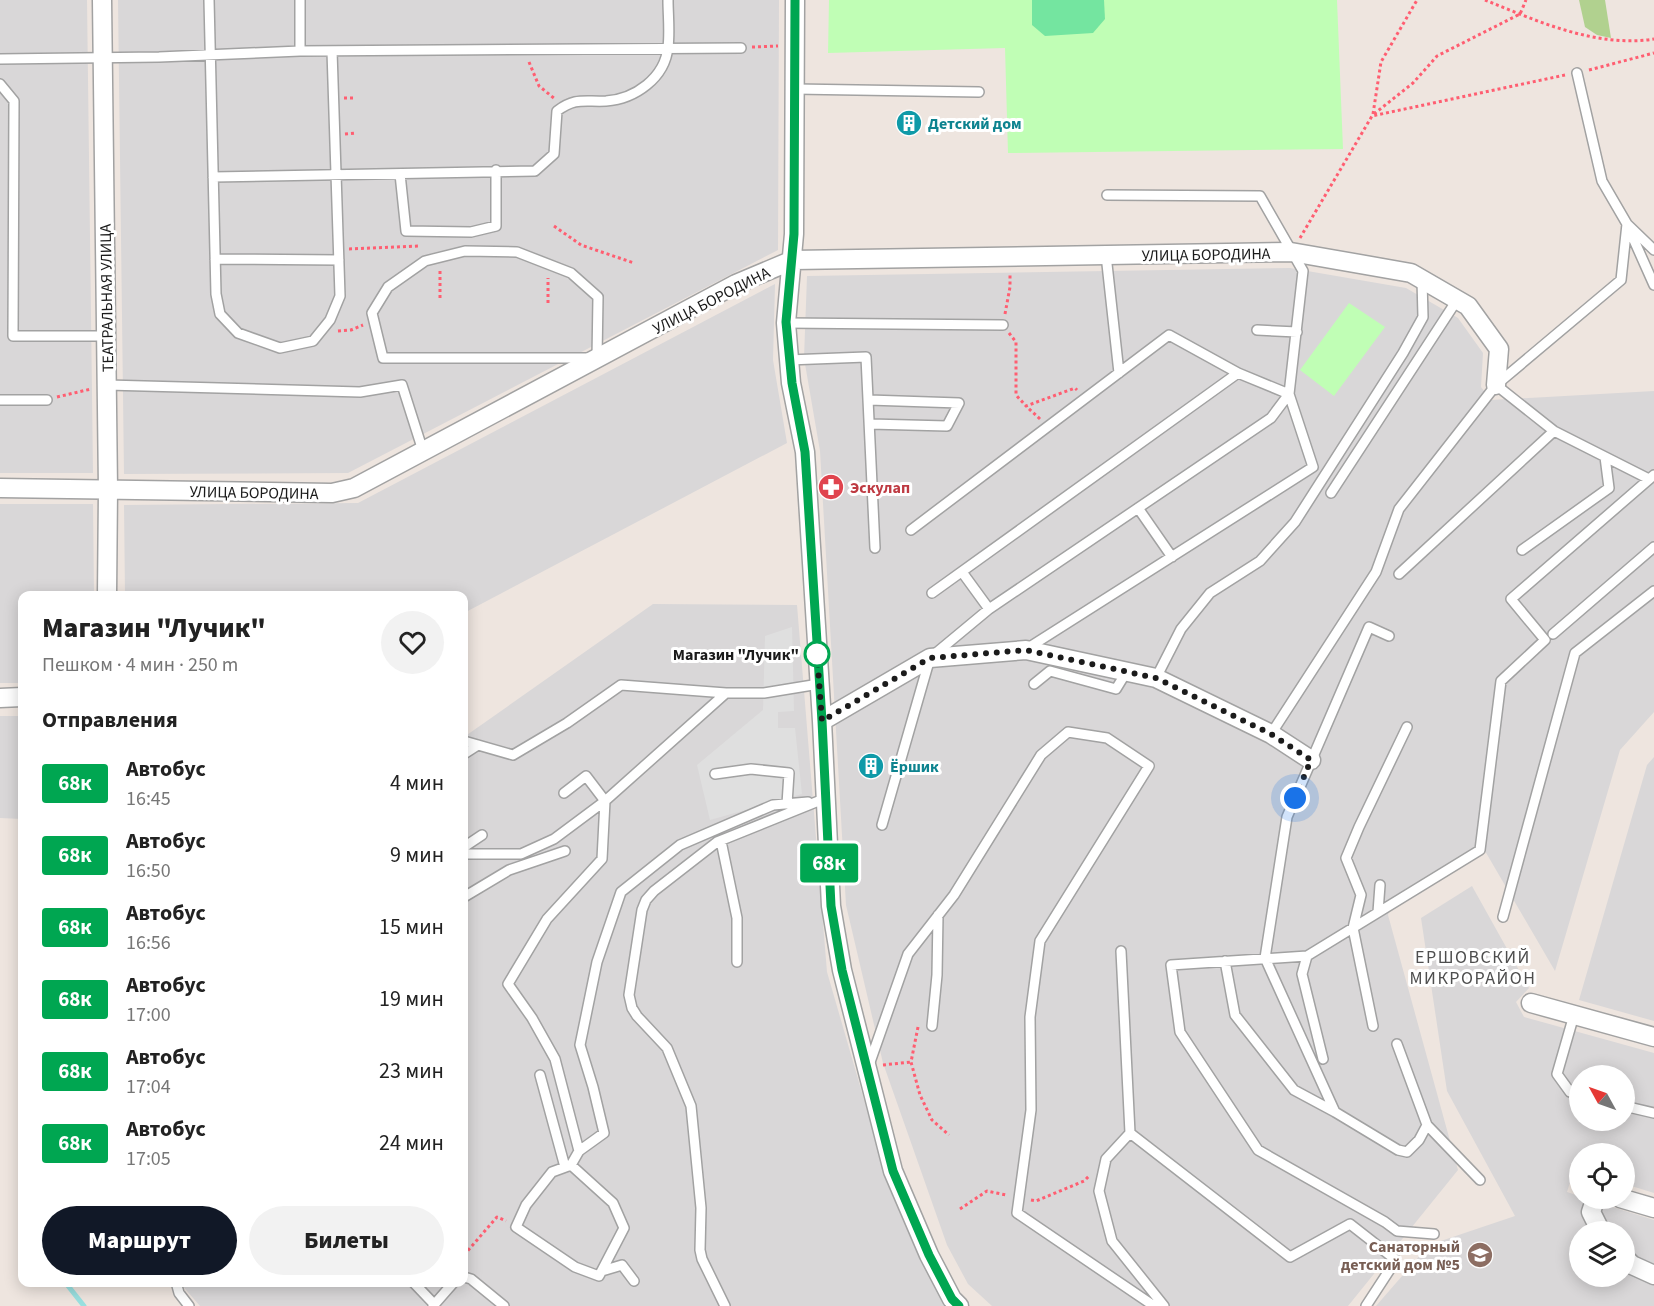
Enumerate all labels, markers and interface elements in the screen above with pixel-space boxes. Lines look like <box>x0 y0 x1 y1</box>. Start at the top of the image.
building icon: Детский дом <box>894 108 924 138</box>
place label: Детский дом <box>928 113 1022 135</box>
street label: ТЕАТРАЛЬНАЯ УЛИЦА <box>95 223 119 372</box>
street label: УЛИЦА БОРОДИНА <box>1141 243 1271 267</box>
street label: УЛИЦА БОРОДИНА <box>649 262 774 340</box>
pharmacy icon: Эскулап <box>816 472 846 502</box>
place label: Эскулап <box>850 477 910 499</box>
street label: УЛИЦА БОРОДИНА <box>189 481 319 505</box>
text: Магазин "Лучик" <box>42 608 266 648</box>
button: heart <box>381 611 444 674</box>
marker: Магазин "Лучик" <box>804 641 830 667</box>
place label: Магазин "Лучик" <box>673 644 799 666</box>
text: Пешком · 4 мин · 250 m <box>42 651 238 679</box>
text: Отправления <box>42 704 178 736</box>
building icon: Ёршик <box>856 751 886 781</box>
text: Автобус <box>126 753 206 785</box>
place label: Ёршик <box>890 756 939 778</box>
text: 4 мин <box>390 767 444 799</box>
text: 68к <box>58 768 92 798</box>
your location <box>1280 783 1310 813</box>
text: 16:45 <box>126 785 171 813</box>
text: Автобус <box>126 825 206 857</box>
text: 9 мин <box>390 839 444 871</box>
text: 68к <box>58 840 92 870</box>
line badge: 68к <box>794 844 864 882</box>
text: 68к <box>812 848 846 878</box>
text: 16:50 <box>126 857 171 885</box>
text: Автобус <box>126 897 206 929</box>
text: 15 мин <box>379 911 444 943</box>
text: 68к <box>58 912 92 942</box>
text: 16:56 <box>126 929 171 957</box>
district label: ЕРШОВСКИЙ МИКРОРАЙОН <box>1409 945 1537 991</box>
text: Автобус <box>126 969 206 1001</box>
text: 19 мин <box>379 983 444 1015</box>
text: 68к <box>58 984 92 1014</box>
text: 17:00 <box>126 1001 171 1029</box>
text: Автобус <box>126 1041 206 1073</box>
text: 23 мин <box>379 1055 444 1087</box>
text: 68к <box>58 1056 92 1086</box>
north arrow <box>1569 1065 1635 1131</box>
map controls <box>1569 1065 1635 1287</box>
text: 17:04 <box>126 1073 171 1101</box>
text: Автобус <box>126 1113 206 1145</box>
text: 24 мин <box>379 1127 444 1159</box>
text: 68к <box>58 1128 92 1158</box>
button: locate <box>1569 1143 1635 1209</box>
text: 17:05 <box>126 1145 171 1173</box>
button: Маршрут <box>42 1206 237 1275</box>
button: Билеты <box>249 1206 444 1275</box>
button: layers <box>1569 1221 1635 1287</box>
place label: Санаторный детский дом №5 <box>1341 1236 1460 1276</box>
school or university icon: Санаторный детский дом №5 <box>1465 1240 1495 1270</box>

